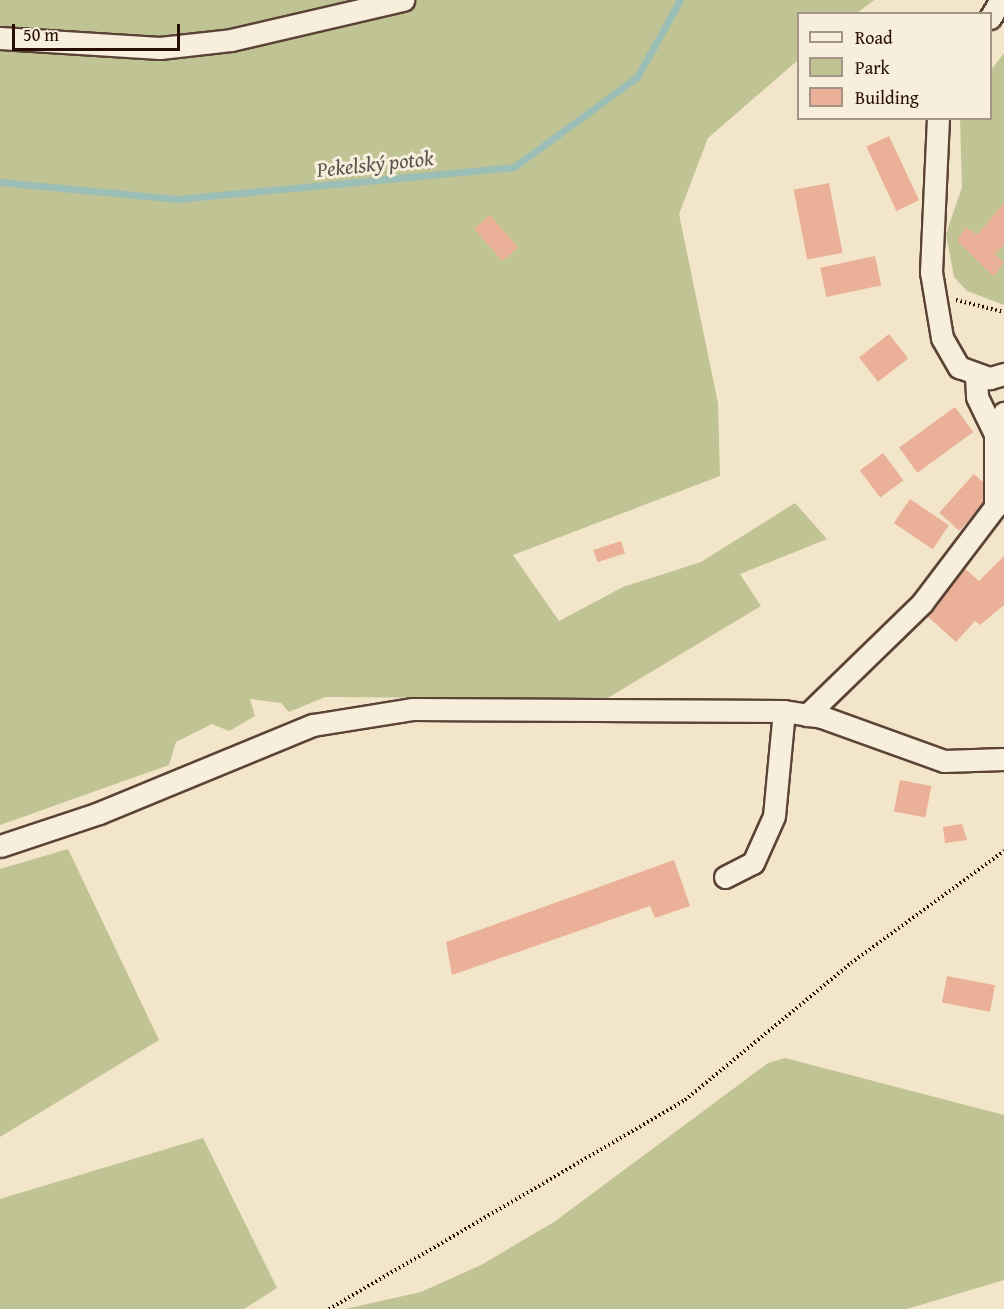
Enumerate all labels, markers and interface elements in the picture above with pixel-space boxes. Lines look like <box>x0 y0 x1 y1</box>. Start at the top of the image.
scale bar <box>15 12 183 50</box>
legend <box>797 12 992 120</box>
text: 50 m <box>23 21 59 48</box>
text: Road <box>855 24 893 51</box>
text: Park <box>855 54 890 81</box>
text: Building <box>855 84 919 111</box>
water label: Pekelský potok <box>315 145 435 183</box>

